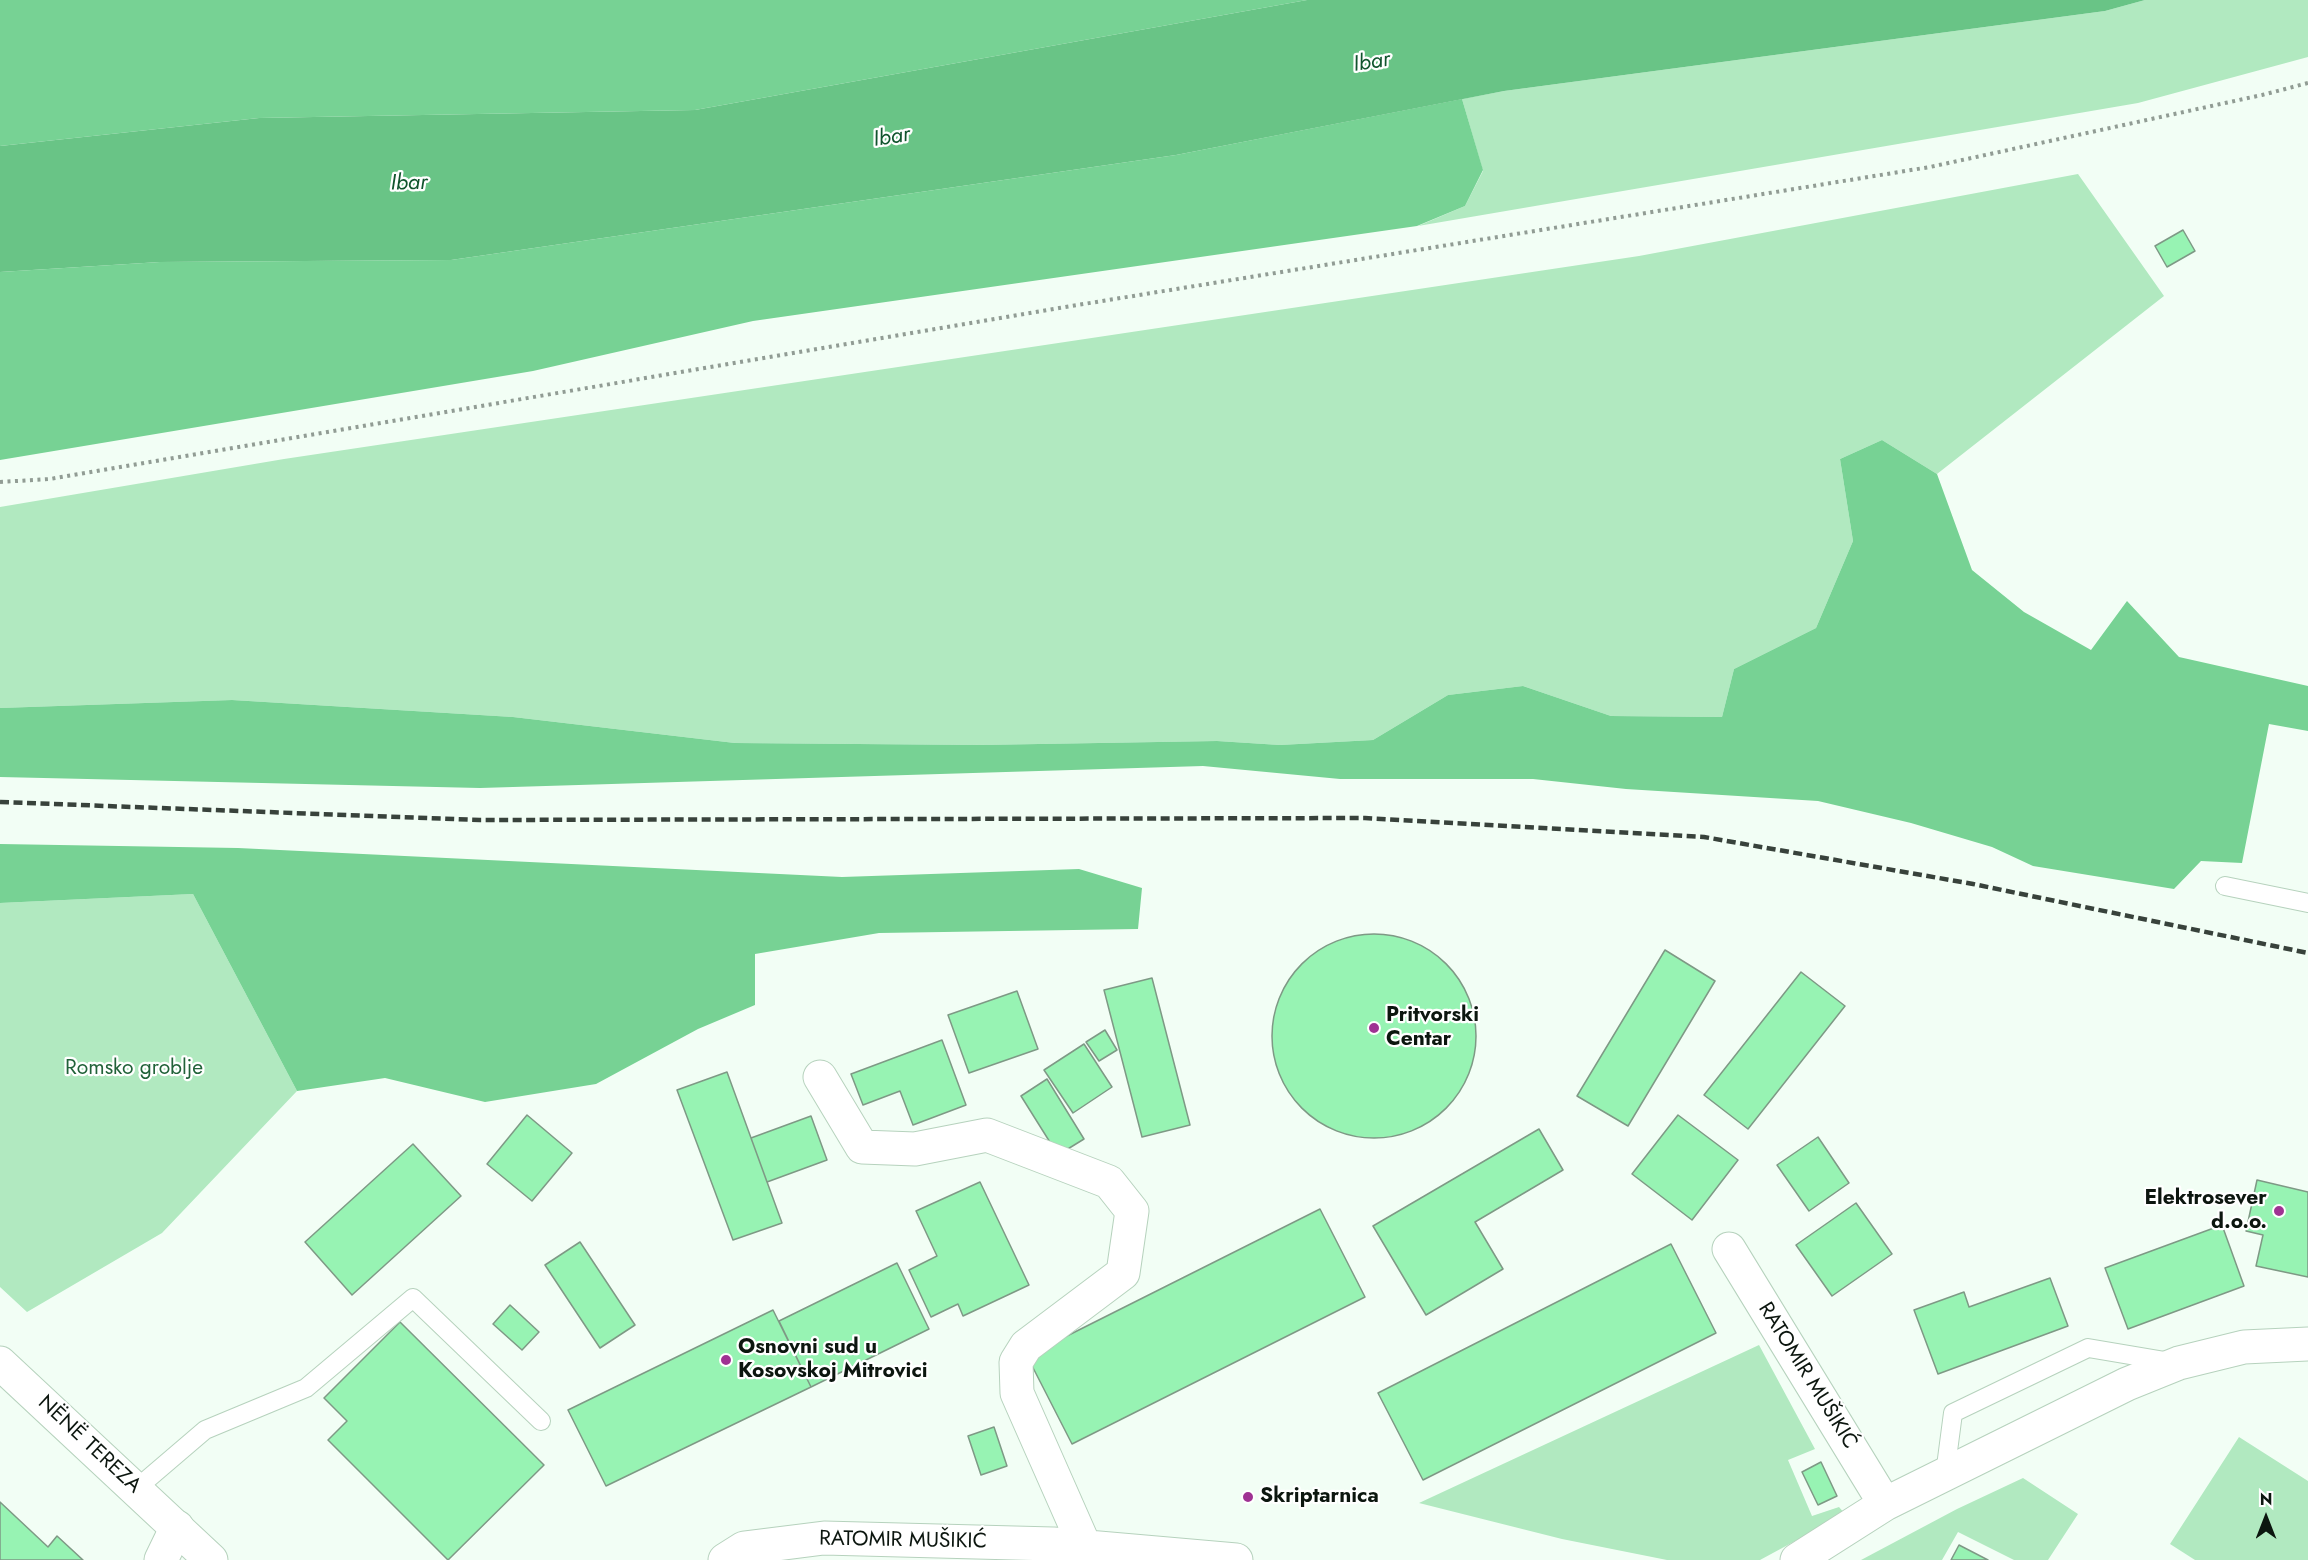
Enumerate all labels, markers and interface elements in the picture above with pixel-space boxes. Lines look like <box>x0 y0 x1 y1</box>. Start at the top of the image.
water label: Ibar <box>1352 47 1392 79</box>
water label: Ibar <box>872 122 912 154</box>
water label: Ibar <box>390 170 428 198</box>
place label: Pritvorski Centar <box>1386 1003 1479 1053</box>
marker: Pritvorski Centar <box>1367 1021 1381 1035</box>
park label: Romsko groblje <box>65 1056 203 1082</box>
place label: Elektrosever d.o.o. <box>2144 1186 2267 1236</box>
marker: Elektrosever d.o.o. <box>2272 1204 2286 1218</box>
street label: RATOMIR MUŠIKIĆ <box>1752 1298 1862 1454</box>
place label: Osnovni sud u Kosovskoj Mitrovici <box>738 1335 928 1385</box>
marker: Osnovni sud u Kosovskoj Mitrovici <box>719 1353 733 1367</box>
street label: NËNË TEREZA <box>32 1391 146 1499</box>
place label: Skriptarnica <box>1260 1484 1379 1510</box>
north arrow <box>2236 1488 2296 1548</box>
text: N <box>2260 1488 2272 1511</box>
marker: Skriptarnica <box>1241 1490 1255 1504</box>
street label: RATOMIR MUŠIKIĆ <box>819 1527 987 1555</box>

